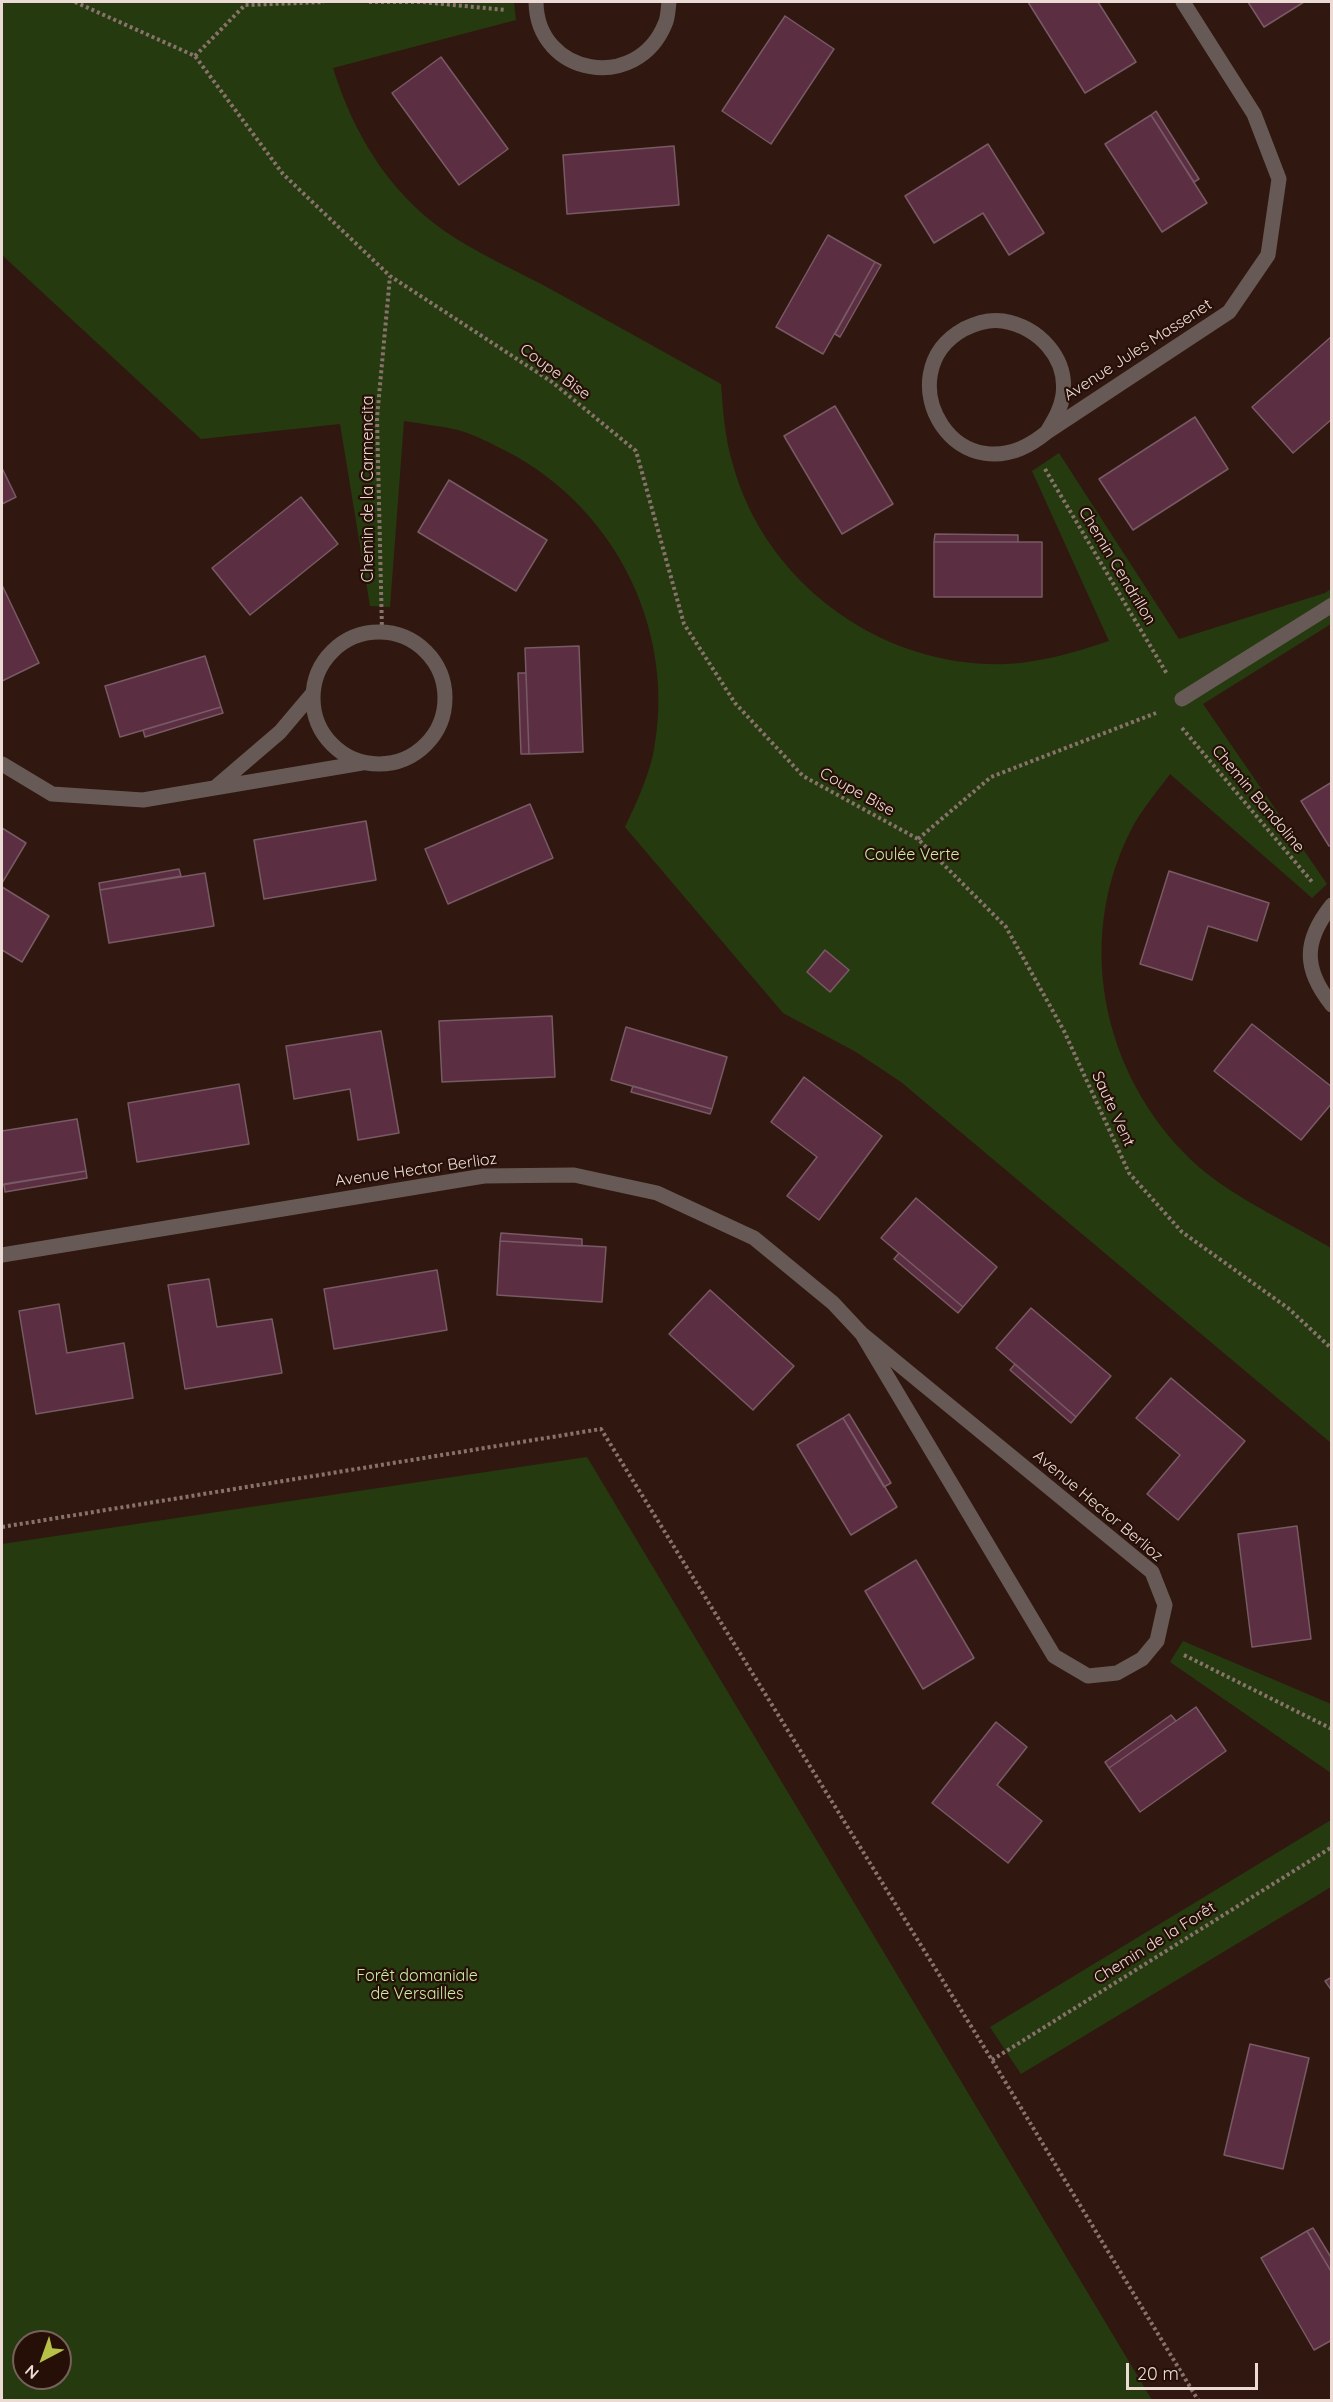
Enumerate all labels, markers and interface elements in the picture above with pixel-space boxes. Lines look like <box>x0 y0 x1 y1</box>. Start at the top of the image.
street label: Avenue Jules Massenet <box>1060 295 1216 405</box>
street label: Coupe Bise <box>516 340 594 404</box>
street label: Chemin de la Carmencita <box>358 395 378 583</box>
street label: Chemin Cendrillon <box>1074 503 1160 629</box>
street label: Chemin Bandoline <box>1207 741 1309 857</box>
street label: Coupe Bise <box>816 764 898 820</box>
park label: Coulée Verte <box>864 845 960 865</box>
street label: Saute Vent <box>1087 1069 1139 1149</box>
street label: Avenue Hector Berlioz <box>334 1149 498 1191</box>
street label: Avenue Hector Berlioz <box>1029 1446 1167 1566</box>
street label: Chemin de la Forêt <box>1091 1898 1219 1988</box>
park label: Forêt domaniale de Versailles <box>356 1966 478 2004</box>
north arrow <box>12 2330 72 2390</box>
scale bar <box>1129 2351 1261 2389</box>
text: N <box>21 2361 43 2383</box>
text: 20 m <box>1137 2362 1179 2385</box>

